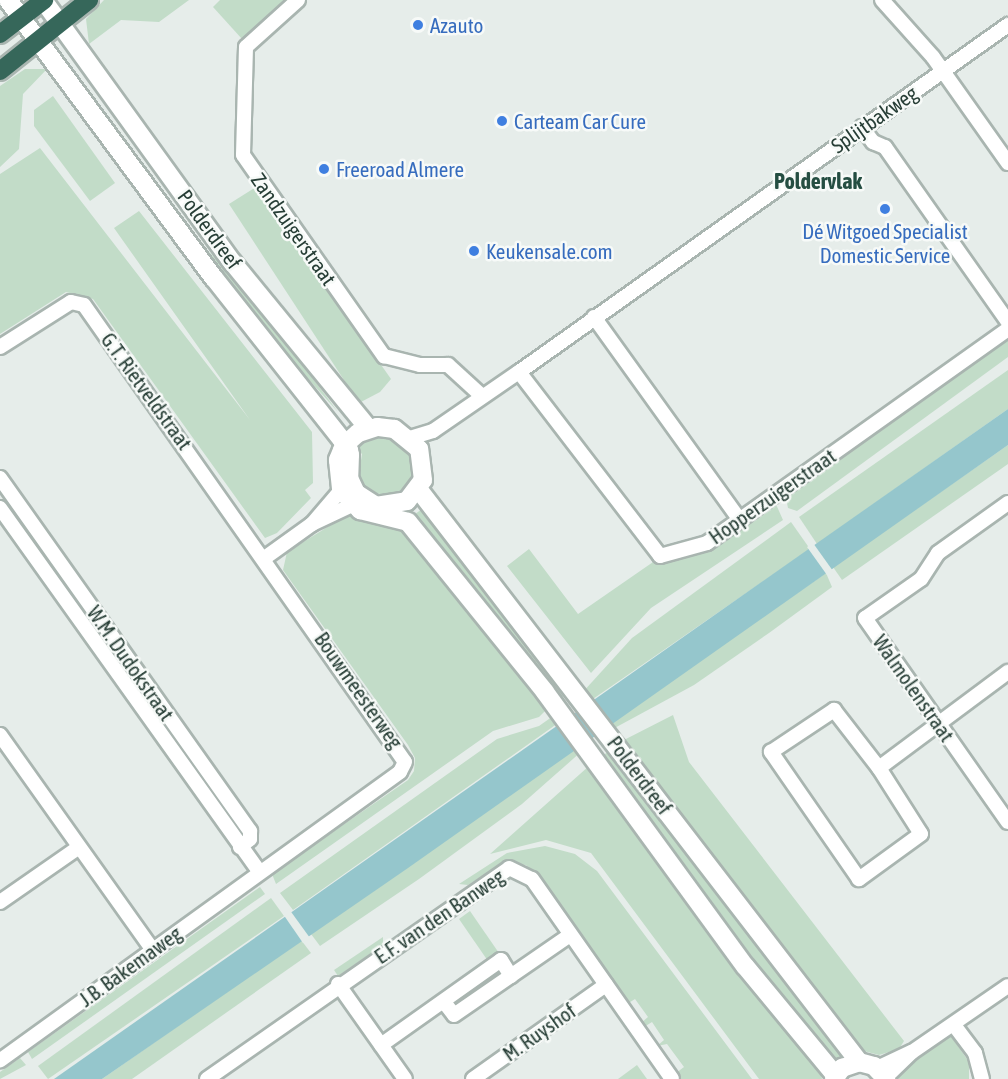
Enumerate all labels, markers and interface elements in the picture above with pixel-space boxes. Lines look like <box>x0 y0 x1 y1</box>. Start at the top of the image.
place label: Azauto <box>430 12 483 38</box>
marker: Azauto <box>411 18 425 32</box>
street label: Splijtbakweg <box>826 80 922 158</box>
place label: Carteam Car Cure <box>514 108 646 134</box>
marker: Carteam Car Cure <box>495 114 509 128</box>
place label: Freeroad Almere <box>336 156 464 182</box>
marker: Freeroad Almere <box>317 162 331 176</box>
street label: Zandzuigerstraat <box>246 168 342 290</box>
district label: Poldervlak <box>774 169 862 195</box>
street label: Polderdreef <box>173 184 247 274</box>
marker: Dé Witgoed Specialist Domestic Service <box>878 202 892 216</box>
place label: Dé Witgoed Specialist Domestic Service <box>802 218 968 268</box>
place label: Keukensale.com <box>486 238 613 264</box>
marker: Keukensale.com <box>467 244 481 258</box>
street label: G.T. Rietveldstraat <box>96 328 198 454</box>
street label: Hopperzuigerstraat <box>704 443 840 549</box>
street label: W.M. Dudokstraat <box>82 601 180 725</box>
street label: Bouwmeesterweg <box>310 627 408 753</box>
street label: Walmolenstraat <box>868 630 960 746</box>
street label: Polderdreef <box>602 731 678 819</box>
street label: E.F. van den Banweg <box>369 863 509 969</box>
street label: J.B. Bakemaweg <box>74 920 186 1012</box>
street label: M. Ruyshof <box>498 998 580 1066</box>

